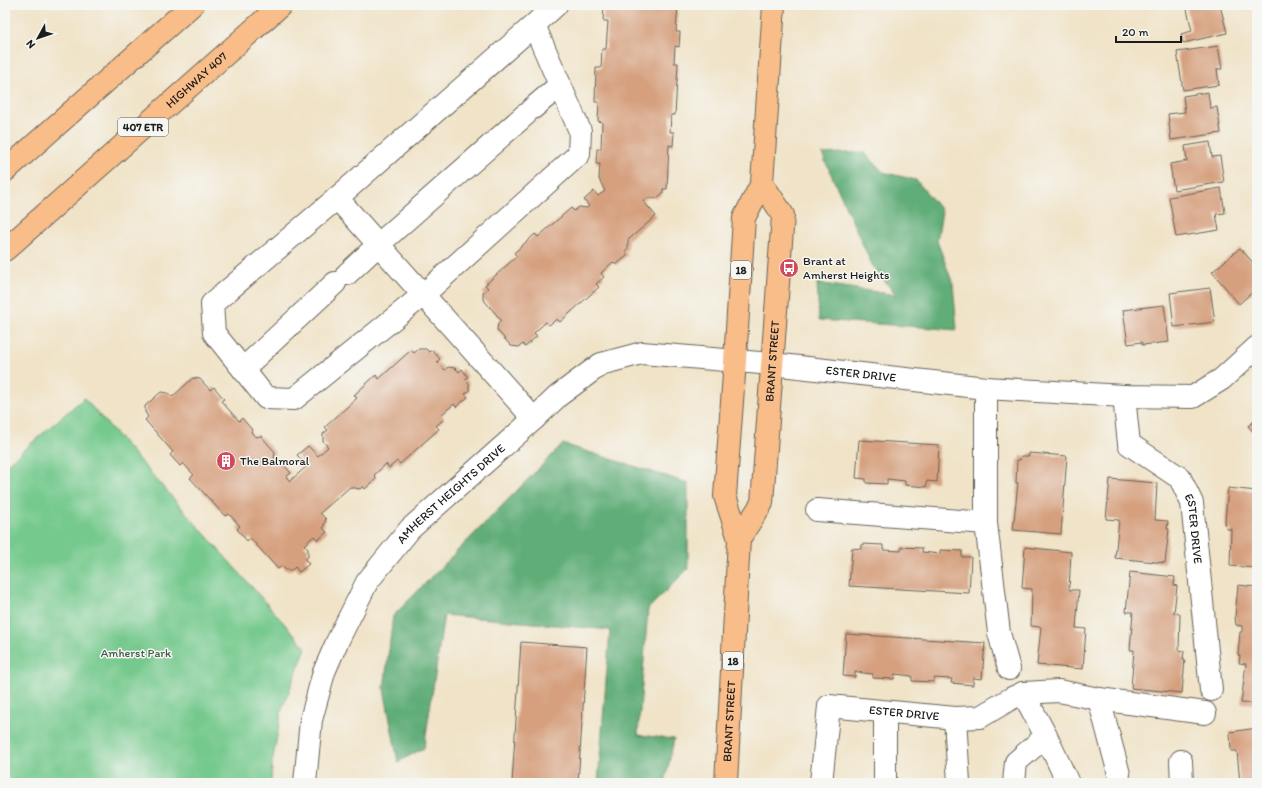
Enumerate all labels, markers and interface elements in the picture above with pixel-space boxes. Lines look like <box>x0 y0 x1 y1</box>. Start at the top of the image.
north arrow <box>18 18 58 58</box>
scale bar <box>1116 18 1181 44</box>
text: 20 m <box>1122 25 1149 39</box>
text: N <box>23 37 38 51</box>
street label: HIGHWAY 407 <box>163 49 230 111</box>
road number: 407 ETR <box>118 118 168 136</box>
place label: Brant at Amherst Heights <box>803 254 889 282</box>
bus stop icon: Brant at Amherst Heights <box>778 257 800 279</box>
road number: 18 <box>731 261 751 279</box>
street label: BRANT STREET <box>762 320 782 402</box>
street label: ESTER DRIVE <box>825 363 897 385</box>
street label: AMHERST HEIGHTS DRIVE <box>394 441 508 546</box>
building icon: The Balmoral <box>215 450 237 472</box>
place label: The Balmoral <box>240 454 310 468</box>
street label: ESTER DRIVE <box>1182 491 1205 565</box>
park label: Amherst Park <box>101 646 172 660</box>
road number: 18 <box>723 652 743 670</box>
street label: BRANT STREET <box>720 680 738 762</box>
street label: ESTER DRIVE <box>868 703 940 724</box>

